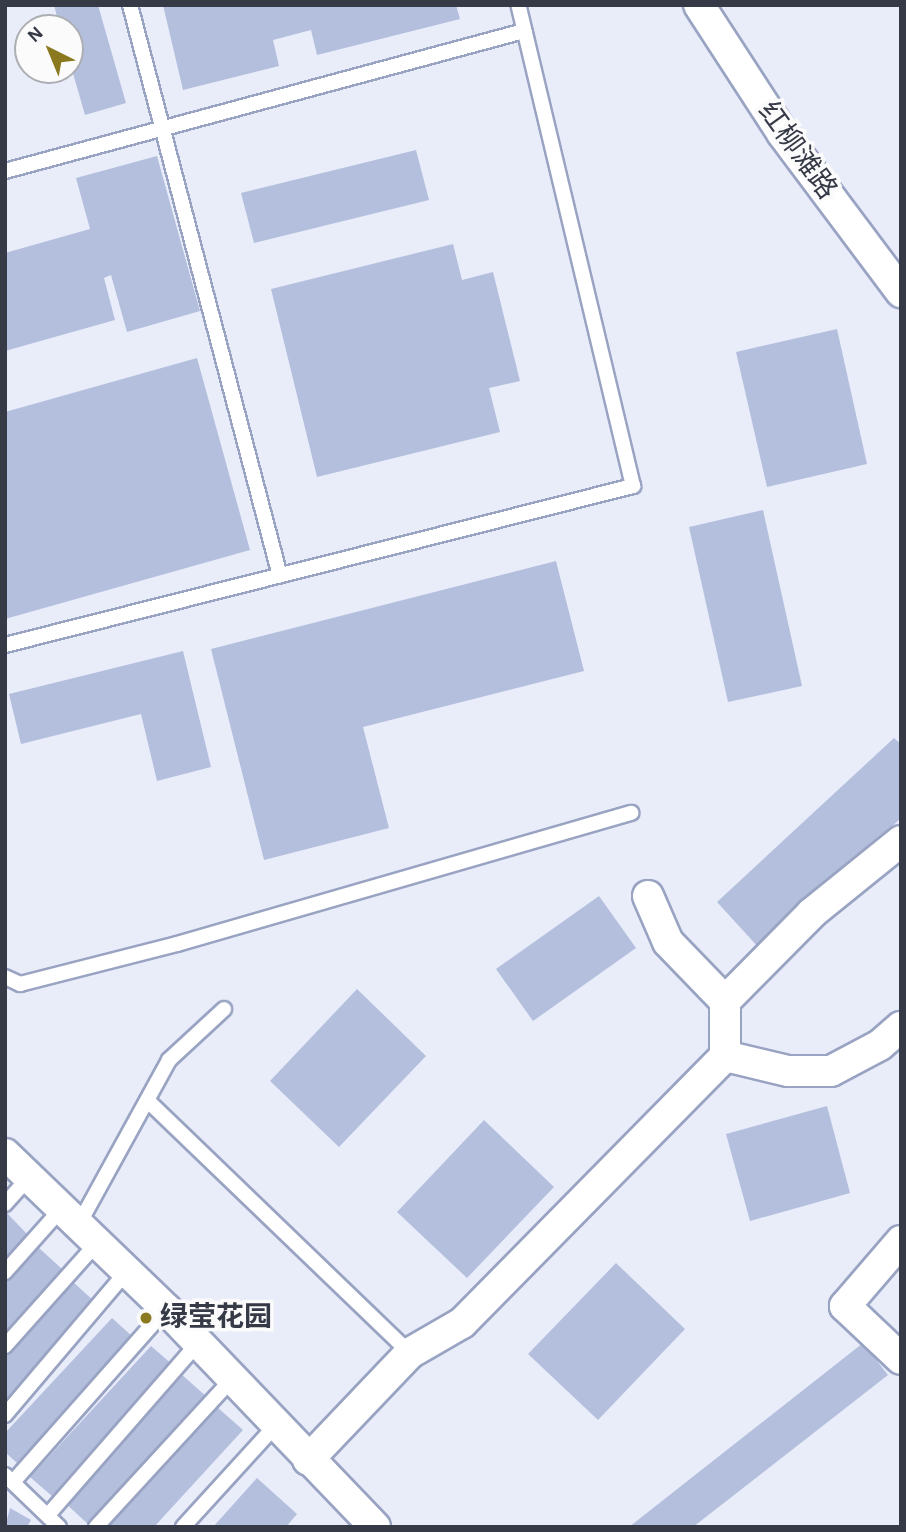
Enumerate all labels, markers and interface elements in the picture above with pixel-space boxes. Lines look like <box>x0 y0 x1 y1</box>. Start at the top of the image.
north arrow <box>14 14 84 84</box>
text: N <box>24 23 47 46</box>
street label: 红柳滩路 <box>750 96 844 206</box>
place label: 绿莹花园 <box>160 1301 272 1335</box>
marker: 绿莹花园 <box>138 1310 154 1326</box>

